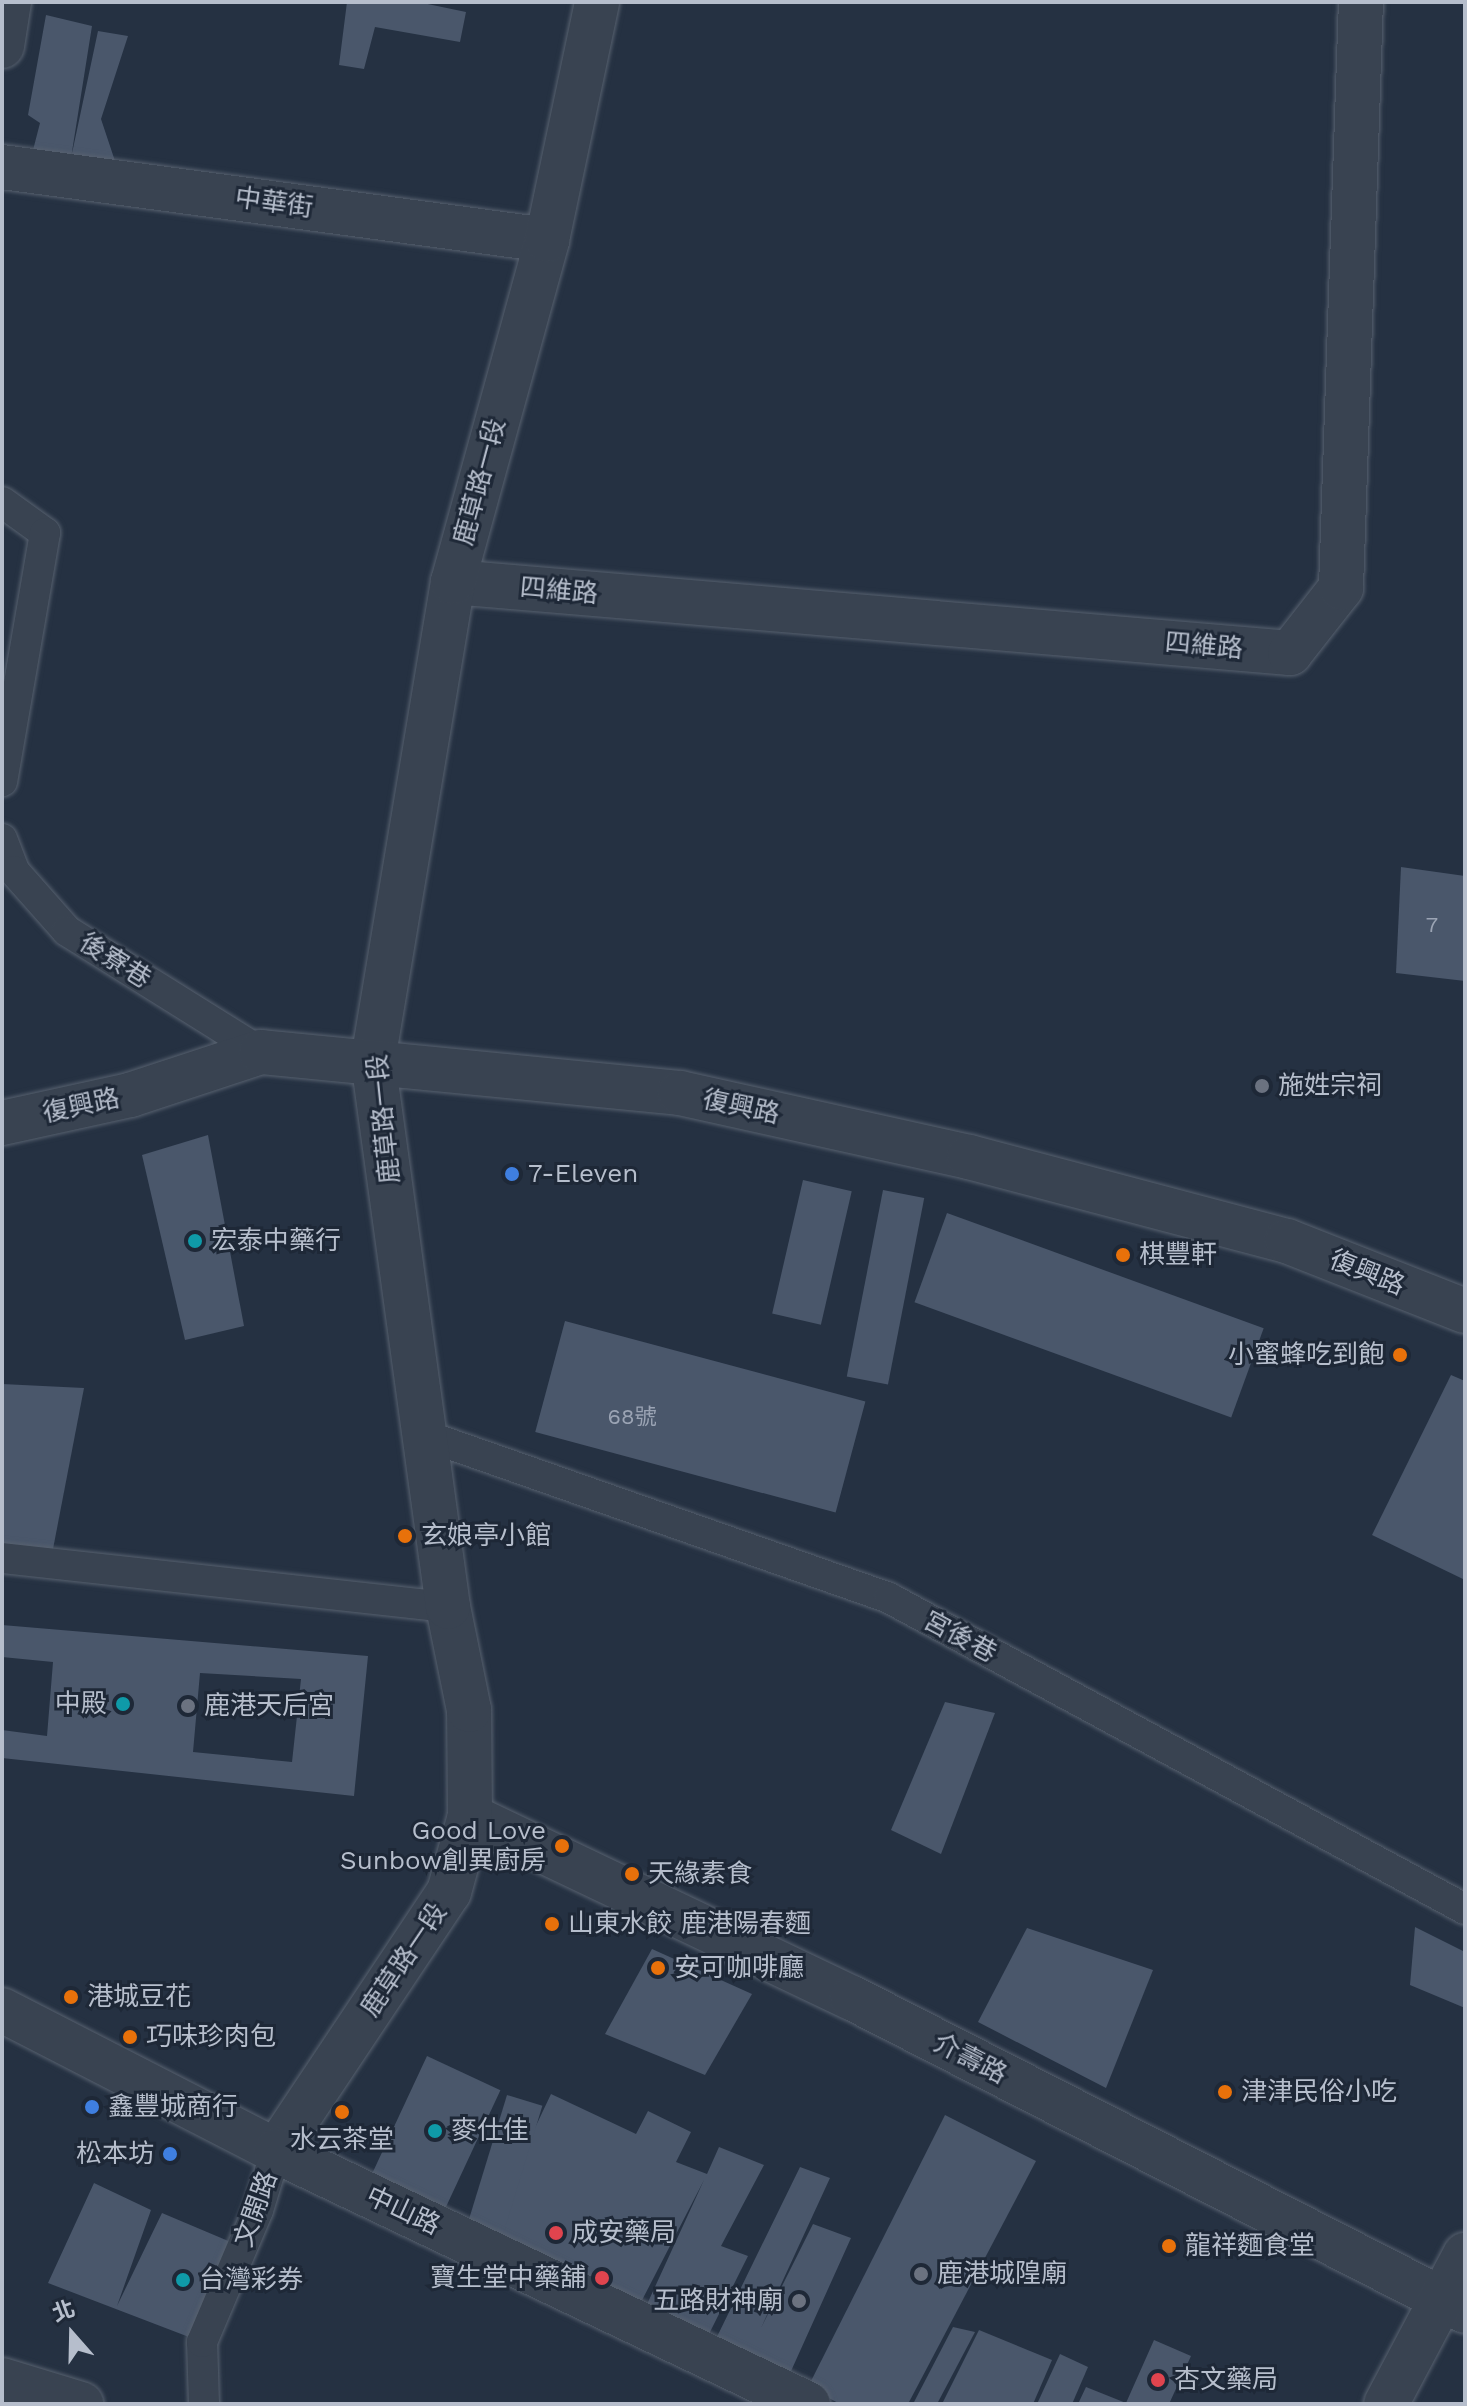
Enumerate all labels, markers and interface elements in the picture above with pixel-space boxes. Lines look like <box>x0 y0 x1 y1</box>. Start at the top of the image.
street label: 中華街 <box>233 182 315 224</box>
street label: 鹿草路一段 <box>448 415 512 549</box>
street label: 四維路 <box>519 572 599 610</box>
street label: 四維路 <box>1164 627 1244 665</box>
house number: 7 <box>1426 912 1438 938</box>
street label: 後寮巷 <box>74 927 156 995</box>
street label: 鹿草路一段 <box>362 1053 406 1185</box>
place label: 施姓宗祠 <box>1278 1070 1382 1102</box>
marker: 施姓宗祠 <box>1253 1077 1271 1095</box>
street label: 復興路 <box>40 1083 122 1129</box>
street label: 復興路 <box>700 1084 782 1130</box>
place label: 7-Eleven <box>528 1158 638 1190</box>
marker: 7-Eleven <box>503 1165 521 1183</box>
place label: 宏泰中藥行 <box>211 1225 341 1257</box>
marker: 宏泰中藥行 <box>186 1232 204 1250</box>
place label: 棋豐軒 <box>1139 1239 1217 1271</box>
street label: 復興路 <box>1325 1244 1409 1302</box>
marker: 棋豐軒 <box>1114 1246 1132 1264</box>
place label: 小蜜蜂吃到飽 <box>1228 1339 1384 1371</box>
marker: 小蜜蜂吃到飽 <box>1391 1346 1409 1364</box>
house number: 68號 <box>608 1404 656 1430</box>
place label: 玄娘亭小館 <box>421 1520 551 1552</box>
marker: 玄娘亭小館 <box>396 1527 414 1545</box>
street label: 宮後巷 <box>918 1605 1002 1669</box>
place label: 中殿 <box>55 1688 107 1720</box>
place label: 鹿港天后宮 <box>204 1690 334 1722</box>
marker: 中殿 <box>114 1695 132 1713</box>
marker: 鹿港天后宮 <box>179 1697 197 1715</box>
place label: Good Love Sunbow創異廚房 <box>340 1815 546 1876</box>
marker: Good Love Sunbow創異廚房 <box>553 1837 571 1855</box>
place label: 天緣素食 <box>648 1858 752 1890</box>
marker: 天緣素食 <box>623 1865 641 1883</box>
street label: 鹿草路一段 <box>355 1897 453 2023</box>
place label: 山東水餃 鹿港陽春麵 <box>568 1908 811 1940</box>
marker: 山東水餃 鹿港陽春麵 <box>543 1915 561 1933</box>
place label: 安可咖啡廳 <box>674 1952 804 1984</box>
marker: 安可咖啡廳 <box>649 1959 667 1977</box>
place label: 港城豆花 <box>87 1981 191 2013</box>
marker: 港城豆花 <box>62 1988 80 2006</box>
place label: 巧味珍肉包 <box>146 2021 276 2053</box>
street label: 介壽路 <box>928 2027 1012 2091</box>
marker: 巧味珍肉包 <box>121 2028 139 2046</box>
place label: 津津民俗小吃 <box>1241 2076 1397 2108</box>
marker: 津津民俗小吃 <box>1216 2083 1234 2101</box>
place label: 鑫豐城商行 <box>108 2091 238 2123</box>
marker: 鑫豐城商行 <box>83 2098 101 2116</box>
marker: 水云茶堂 <box>333 2103 351 2121</box>
place label: 麥仕佳 <box>451 2115 529 2147</box>
marker: 麥仕佳 <box>426 2122 444 2140</box>
place label: 水云茶堂 <box>290 2124 394 2156</box>
place label: 松本坊 <box>76 2138 154 2170</box>
marker: 松本坊 <box>161 2145 179 2163</box>
street label: 文開路 <box>228 2167 284 2251</box>
street label: 中山路 <box>361 2180 445 2242</box>
place label: 成安藥局 <box>572 2217 676 2249</box>
marker: 成安藥局 <box>547 2224 565 2242</box>
place label: 龍祥麵食堂 <box>1185 2230 1315 2262</box>
marker: 龍祥麵食堂 <box>1160 2237 1178 2255</box>
place label: 鹿港城隍廟 <box>937 2258 1067 2290</box>
place label: 寶生堂中藥舖 <box>430 2262 586 2294</box>
place label: 台灣彩券 <box>199 2264 303 2296</box>
marker: 鹿港城隍廟 <box>912 2265 930 2283</box>
marker: 寶生堂中藥舖 <box>593 2269 611 2287</box>
marker: 台灣彩券 <box>174 2271 192 2289</box>
place label: 五路財神廟 <box>653 2285 783 2317</box>
marker: 五路財神廟 <box>790 2292 808 2310</box>
north arrow <box>32 2294 112 2374</box>
text: 北 <box>49 2295 78 2326</box>
place label: 杏文藥局 <box>1174 2364 1278 2396</box>
marker: 杏文藥局 <box>1149 2371 1167 2389</box>

